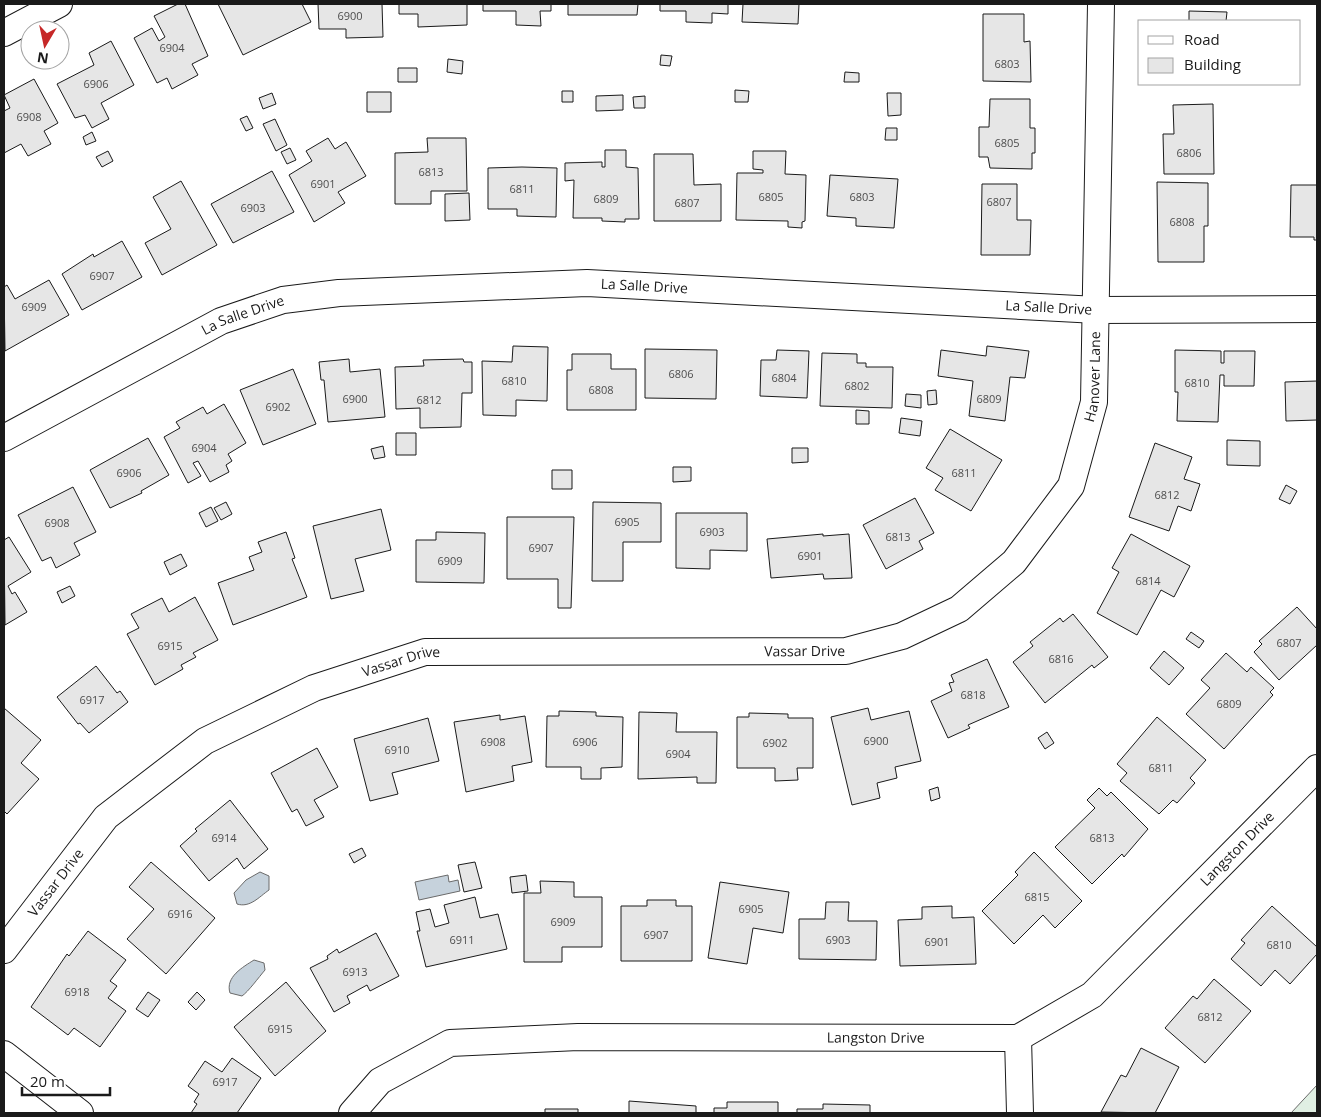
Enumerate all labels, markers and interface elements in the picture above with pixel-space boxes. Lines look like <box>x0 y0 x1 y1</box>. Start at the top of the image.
house number: 6900 <box>337 8 363 23</box>
north arrow <box>20 20 70 70</box>
legend <box>1138 20 1301 85</box>
text: Road <box>1184 29 1220 49</box>
house number: 6904 <box>159 40 185 55</box>
text: N <box>36 48 50 69</box>
text: Building <box>1184 54 1241 74</box>
house number: 6803 <box>994 56 1020 71</box>
house number: 6906 <box>83 76 109 91</box>
house number: 6908 <box>16 109 42 124</box>
house number: 6805 <box>994 135 1020 150</box>
house number: 6806 <box>1176 145 1202 160</box>
house number: 6813 <box>418 164 444 179</box>
house number: 6901 <box>310 176 336 191</box>
house number: 6811 <box>509 181 535 196</box>
house number: 6805 <box>758 189 784 204</box>
house number: 6803 <box>849 189 875 204</box>
house number: 6809 <box>593 191 619 206</box>
house number: 6807 <box>986 194 1012 209</box>
house number: 6807 <box>674 195 700 210</box>
house number: 6903 <box>240 200 266 215</box>
house number: 6808 <box>1169 214 1195 229</box>
house number: 6907 <box>89 268 115 283</box>
street label: La Salle Drive <box>600 274 688 297</box>
street label: La Salle Drive <box>198 290 287 339</box>
street label: La Salle Drive <box>1005 295 1093 319</box>
house number: 6909 <box>21 299 47 314</box>
street label: Hanover Lane <box>1079 331 1104 424</box>
house number: 6806 <box>668 366 694 381</box>
house number: 6804 <box>771 370 797 385</box>
house number: 6810 <box>501 373 527 388</box>
house number: 6810 <box>1184 375 1210 390</box>
house number: 6802 <box>844 378 870 393</box>
house number: 6808 <box>588 382 614 397</box>
house number: 6900 <box>342 391 368 406</box>
house number: 6809 <box>976 391 1002 406</box>
house number: 6812 <box>416 392 442 407</box>
house number: 6902 <box>265 399 291 414</box>
house number: 6904 <box>191 440 217 455</box>
house number: 6906 <box>116 465 142 480</box>
house number: 6811 <box>951 465 977 480</box>
house number: 6812 <box>1154 487 1180 502</box>
house number: 6905 <box>614 514 640 529</box>
house number: 6908 <box>44 515 70 530</box>
house number: 6903 <box>699 524 725 539</box>
house number: 6813 <box>885 529 911 544</box>
house number: 6907 <box>528 540 554 555</box>
house number: 6901 <box>797 548 823 563</box>
house number: 6909 <box>437 553 463 568</box>
house number: 6814 <box>1135 573 1161 588</box>
house number: 6807 <box>1276 635 1302 650</box>
house number: 6915 <box>157 638 183 653</box>
street label: Vassar Drive <box>764 641 845 660</box>
street label: Vassar Drive <box>359 642 440 681</box>
house number: 6816 <box>1048 651 1074 666</box>
house number: 6818 <box>960 687 986 702</box>
house number: 6917 <box>79 692 105 707</box>
house number: 6809 <box>1216 696 1242 711</box>
house number: 6900 <box>863 733 889 748</box>
house number: 6908 <box>480 734 506 749</box>
house number: 6906 <box>572 734 598 749</box>
house number: 6902 <box>762 735 788 750</box>
house number: 6910 <box>384 742 410 757</box>
house number: 6904 <box>665 746 691 761</box>
house number: 6811 <box>1148 760 1174 775</box>
street label: Langston Drive <box>1196 807 1278 890</box>
house number: 6914 <box>211 830 237 845</box>
house number: 6813 <box>1089 830 1115 845</box>
street label: Vassar Drive <box>23 844 88 920</box>
house number: 6815 <box>1024 889 1050 904</box>
house number: 6905 <box>738 901 764 916</box>
house number: 6916 <box>167 906 193 921</box>
house number: 6909 <box>550 914 576 929</box>
house number: 6907 <box>643 927 669 942</box>
house number: 6911 <box>449 932 475 947</box>
house number: 6903 <box>825 932 851 947</box>
house number: 6901 <box>924 934 950 949</box>
house number: 6810 <box>1266 937 1292 952</box>
house number: 6913 <box>342 964 368 979</box>
house number: 6918 <box>64 984 90 999</box>
house number: 6812 <box>1197 1009 1223 1024</box>
house number: 6915 <box>267 1021 293 1036</box>
street label: Langston Drive <box>827 1028 925 1047</box>
scale bar <box>22 1064 110 1096</box>
text: 20 m <box>30 1071 65 1091</box>
house number: 6917 <box>212 1074 238 1089</box>

